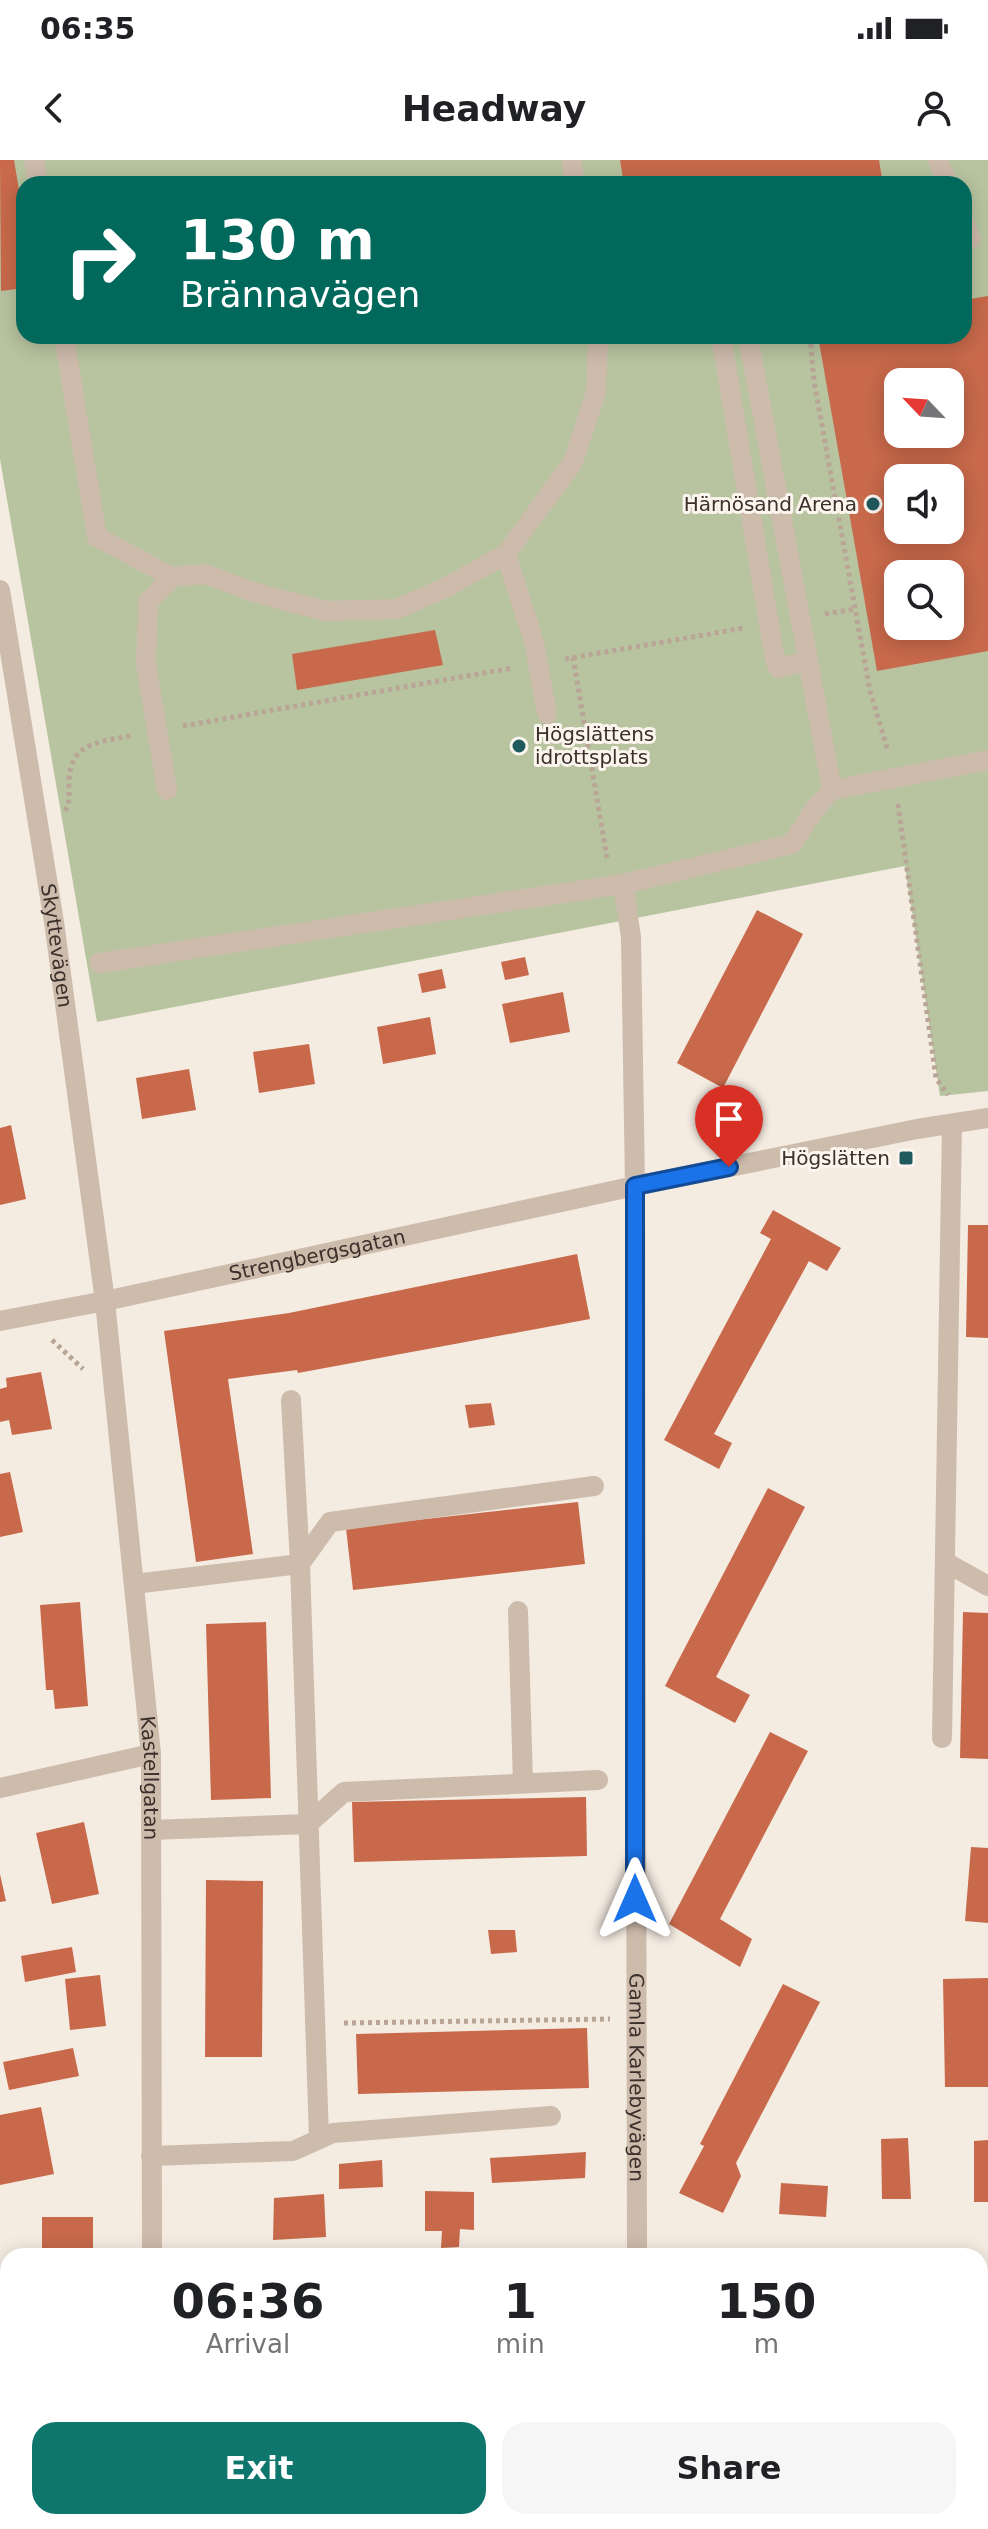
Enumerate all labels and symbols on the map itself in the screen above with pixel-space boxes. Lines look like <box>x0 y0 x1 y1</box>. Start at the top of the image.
north arrow <box>884 368 964 448</box>
place label: Härnösand Arena <box>684 492 857 516</box>
marker: Härnösand Arena <box>864 495 882 513</box>
place label: Högslättens idrottsplats <box>535 722 654 769</box>
marker: Högslättens idrottsplats <box>510 737 528 755</box>
street label: Skyttevägen <box>36 882 77 1009</box>
pin <box>695 1085 763 1167</box>
place label: Högslätten <box>781 1146 890 1170</box>
marker: Högslätten <box>897 1149 915 1167</box>
street label: Strengbergsgatan <box>227 1224 408 1286</box>
street label: Kastellgatan <box>135 1715 163 1840</box>
position arrow <box>593 1857 677 1941</box>
street label: Gamla Karlebyvägen <box>624 1973 649 2182</box>

